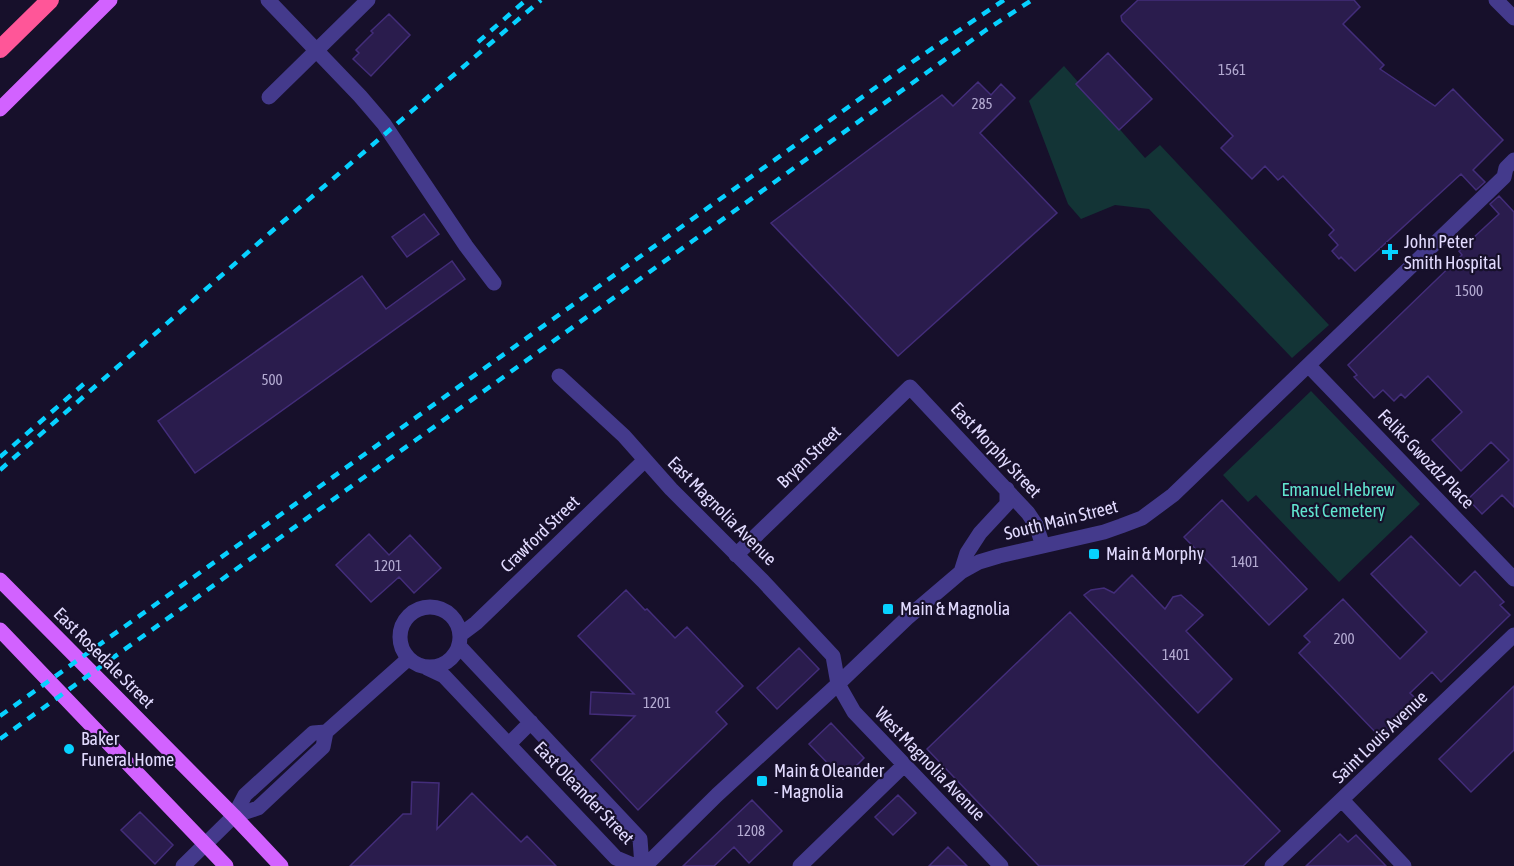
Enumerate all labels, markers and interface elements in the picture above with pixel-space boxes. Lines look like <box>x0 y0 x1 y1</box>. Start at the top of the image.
house number: 1561 <box>1218 61 1246 78</box>
house number: 285 <box>971 95 993 112</box>
place label: John Peter Smith Hospital <box>1404 231 1502 273</box>
marker: John Peter Smith Hospital <box>1381 243 1399 261</box>
house number: 1500 <box>1455 282 1483 299</box>
house number: 500 <box>261 371 283 388</box>
street label: East Morphy Street <box>947 398 1046 502</box>
street label: Feliks Gwozdz Place <box>1374 405 1479 513</box>
street label: Bryan Street <box>773 421 845 492</box>
street label: East Magnolia Avenue <box>664 452 781 569</box>
park label: Emanuel Hebrew Rest Cemetery <box>1281 479 1395 521</box>
street label: Crawford Street <box>496 491 583 576</box>
street label: South Main Street <box>1002 495 1120 544</box>
place label: Main & Morphy <box>1106 543 1204 564</box>
marker: Main & Morphy <box>1087 547 1101 561</box>
house number: 1401 <box>1231 553 1259 570</box>
house number: 1201 <box>374 557 402 574</box>
place label: Main & Magnolia <box>900 598 1010 619</box>
marker: Main & Magnolia <box>881 602 895 616</box>
street label: East Rosedale Street <box>50 603 159 712</box>
house number: 200 <box>1333 630 1355 647</box>
house number: 1401 <box>1162 646 1190 663</box>
street label: Saint Louis Avenue <box>1328 686 1431 787</box>
house number: 1201 <box>643 694 671 711</box>
street label: West Magnolia Avenue <box>871 703 990 825</box>
place label: Baker Funeral Home <box>81 728 174 770</box>
street label: East Oleander Street <box>530 737 639 848</box>
marker: Baker Funeral Home <box>62 742 76 756</box>
place label: Main & Oleander - Magnolia <box>774 760 885 802</box>
marker: Main & Oleander - Magnolia <box>755 774 769 788</box>
house number: 1208 <box>737 822 765 839</box>

